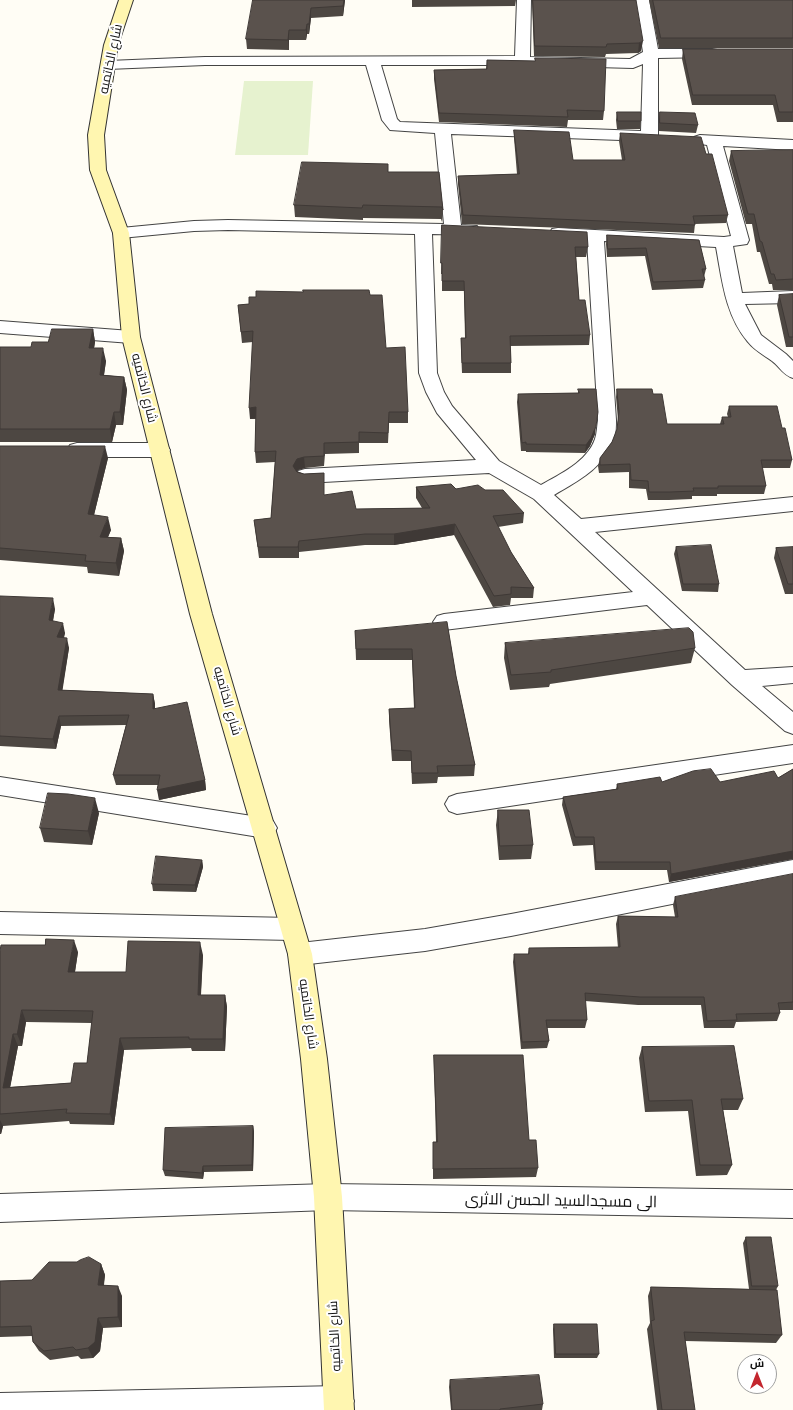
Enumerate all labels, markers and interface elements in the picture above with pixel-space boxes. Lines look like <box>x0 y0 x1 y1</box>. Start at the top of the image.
street label: شارع الخاتميه <box>96 23 126 95</box>
street label: شارع الخاتميه <box>128 352 160 424</box>
street label: شارع الخاتميه <box>210 665 244 737</box>
street label: شارع الخاتميه <box>295 978 321 1050</box>
street label: الى مسجدالسيد الحسن الاثرى <box>465 1190 657 1212</box>
street label: شارع الخاتميه <box>325 1300 345 1372</box>
north arrow <box>737 1354 777 1394</box>
text: ش <box>750 1356 764 1370</box>

